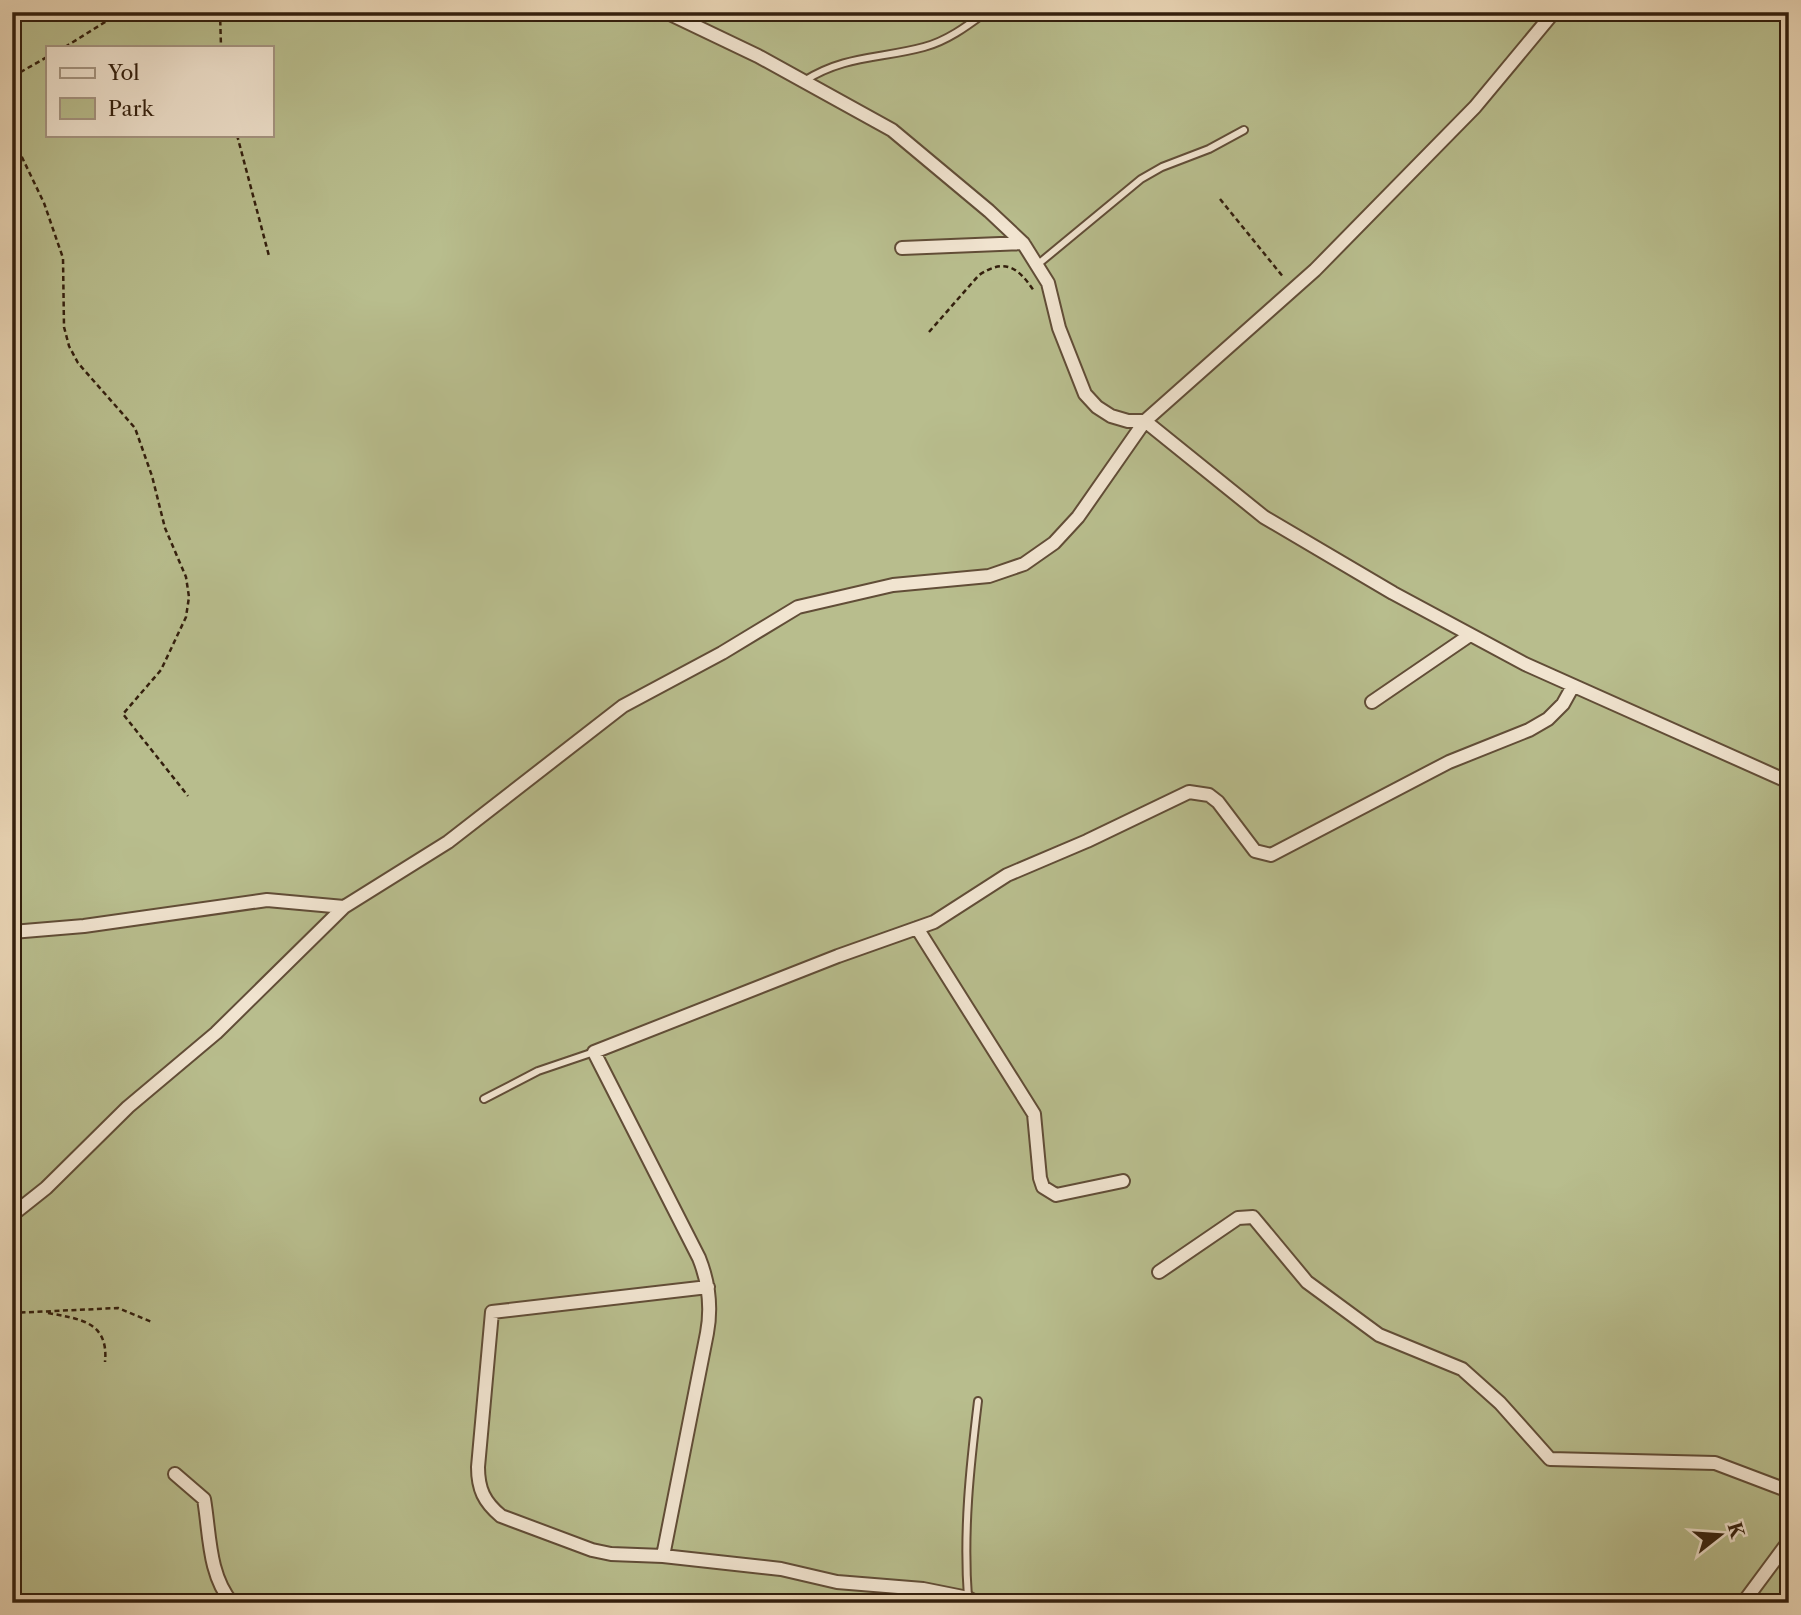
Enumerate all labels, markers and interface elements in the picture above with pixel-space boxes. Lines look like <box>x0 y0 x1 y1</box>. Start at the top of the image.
legend <box>46 46 273 136</box>
text: Yol <box>107 60 140 85</box>
text: Park <box>108 96 154 121</box>
north arrow <box>1686 1500 1756 1570</box>
text: K <box>1723 1520 1749 1542</box>

